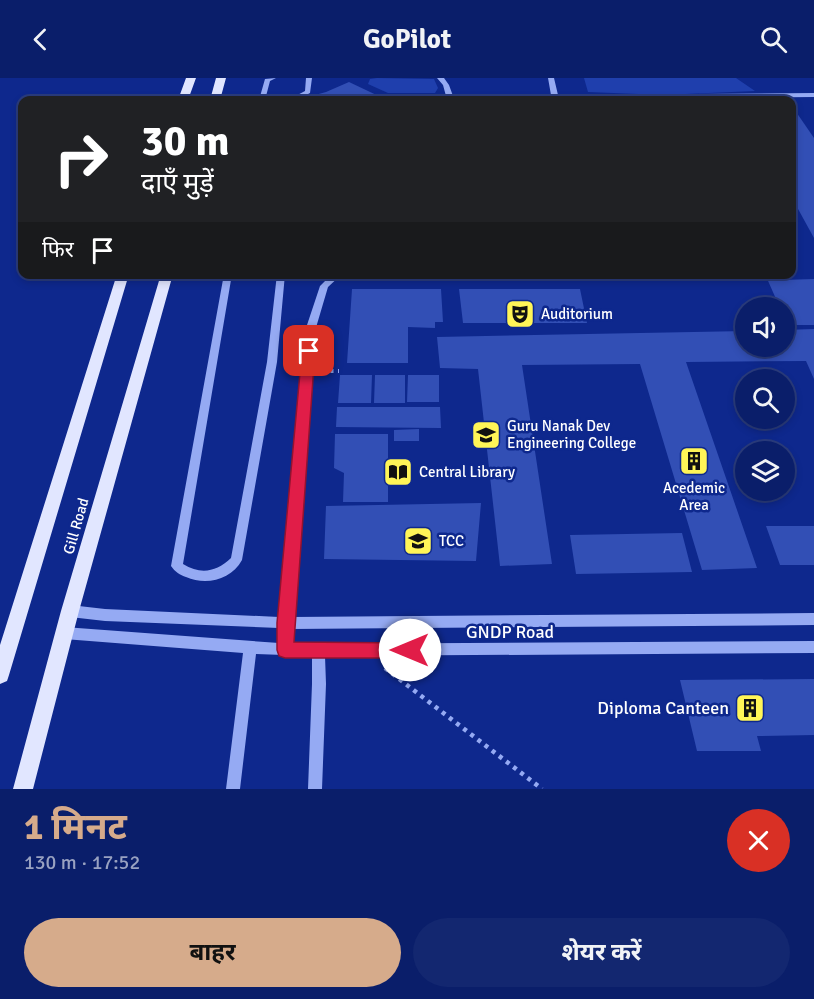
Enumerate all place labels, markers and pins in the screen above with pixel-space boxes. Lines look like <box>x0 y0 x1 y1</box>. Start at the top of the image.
theatre icon: Auditorium <box>504 298 536 330</box>
place label: Auditorium <box>541 305 613 323</box>
pin <box>283 325 334 376</box>
place label: Guru Nanak Dev Engineering College <box>507 417 636 452</box>
school or university icon: Guru Nanak Dev Engineering College <box>470 419 502 451</box>
building icon: Acedemic Area <box>678 445 710 477</box>
library icon: Central Library <box>382 456 414 488</box>
place label: Central Library <box>419 463 515 481</box>
place label: Acedemic Area <box>663 479 725 514</box>
school or university icon: TCC <box>402 525 434 557</box>
place label: TCC <box>439 532 464 550</box>
building icon: Diploma Canteen <box>734 692 766 724</box>
place label: Diploma Canteen <box>597 697 729 719</box>

